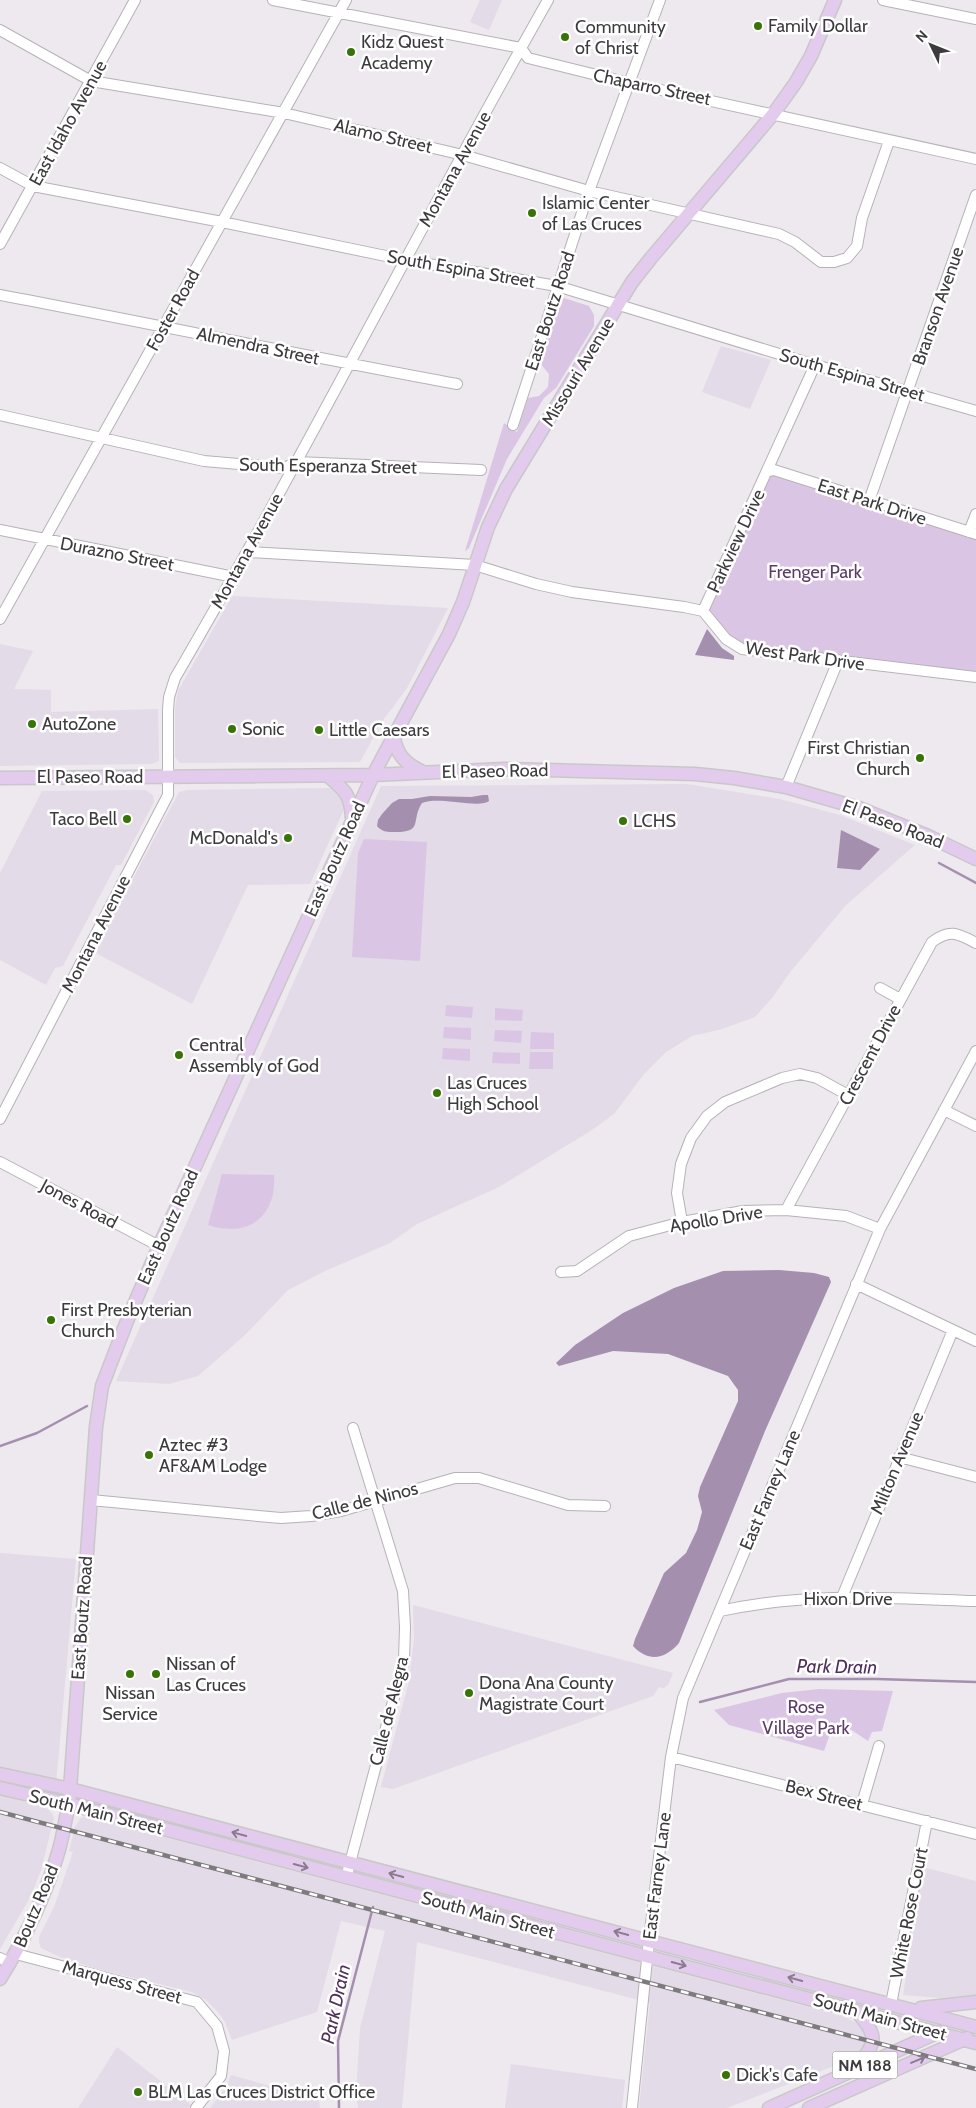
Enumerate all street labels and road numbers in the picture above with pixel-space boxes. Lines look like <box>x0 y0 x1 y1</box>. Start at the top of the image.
street label: East Idaho Avenue <box>24 56 112 190</box>
street label: Chaparro Street <box>591 64 713 110</box>
street label: Montana Avenue <box>414 107 496 231</box>
street label: Alamo Street <box>332 114 434 158</box>
street label: Branson Avenue <box>908 244 968 368</box>
street label: South Espina Street <box>385 245 537 293</box>
street label: East Boutz Road <box>520 249 580 373</box>
street label: Foster Road <box>142 265 204 355</box>
street label: Missouri Avenue <box>537 314 619 430</box>
street label: Almendra Street <box>195 322 321 370</box>
street label: South Espina Street <box>777 344 927 406</box>
street label: South Esperanza Street <box>239 453 417 479</box>
street label: East Park Drive <box>815 474 929 530</box>
street label: Parkview Drive <box>702 486 770 596</box>
street label: Montana Avenue <box>206 489 288 613</box>
street label: Durazno Street <box>58 532 176 576</box>
street label: West Park Drive <box>744 637 866 675</box>
street label: El Paseo Road <box>442 759 548 783</box>
street label: El Paseo Road <box>37 766 143 788</box>
street label: El Paseo Road <box>839 795 947 853</box>
street label: East Boutz Road <box>300 798 370 920</box>
street label: Montana Avenue <box>57 872 135 996</box>
street label: Crescent Drive <box>834 1001 906 1109</box>
street label: East Boutz Road <box>133 1166 203 1288</box>
street label: Jones Road <box>36 1174 121 1233</box>
street label: Apollo Drive <box>668 1201 764 1237</box>
street label: Milton Avenue <box>865 1408 929 1518</box>
street label: East Farney Lane <box>735 1427 805 1553</box>
street label: Calle de Ninos <box>310 1477 420 1525</box>
street label: East Boutz Road <box>67 1555 97 1681</box>
street label: Hixon Drive <box>804 1588 892 1610</box>
street label: Calle de Alegra <box>365 1654 413 1768</box>
street label: Bex Street <box>783 1775 865 1815</box>
street label: South Main Street <box>27 1785 165 1839</box>
street label: East Farney Lane <box>638 1811 676 1941</box>
street label: White Rose Court <box>886 1846 932 1980</box>
street label: Boutz Road <box>9 1861 63 1951</box>
street label: South Main Street <box>419 1887 557 1943</box>
street label: Marquess Street <box>60 1956 184 2008</box>
street label: South Main Street <box>811 1989 949 2045</box>
road number: NM 188 <box>832 2052 898 2078</box>

